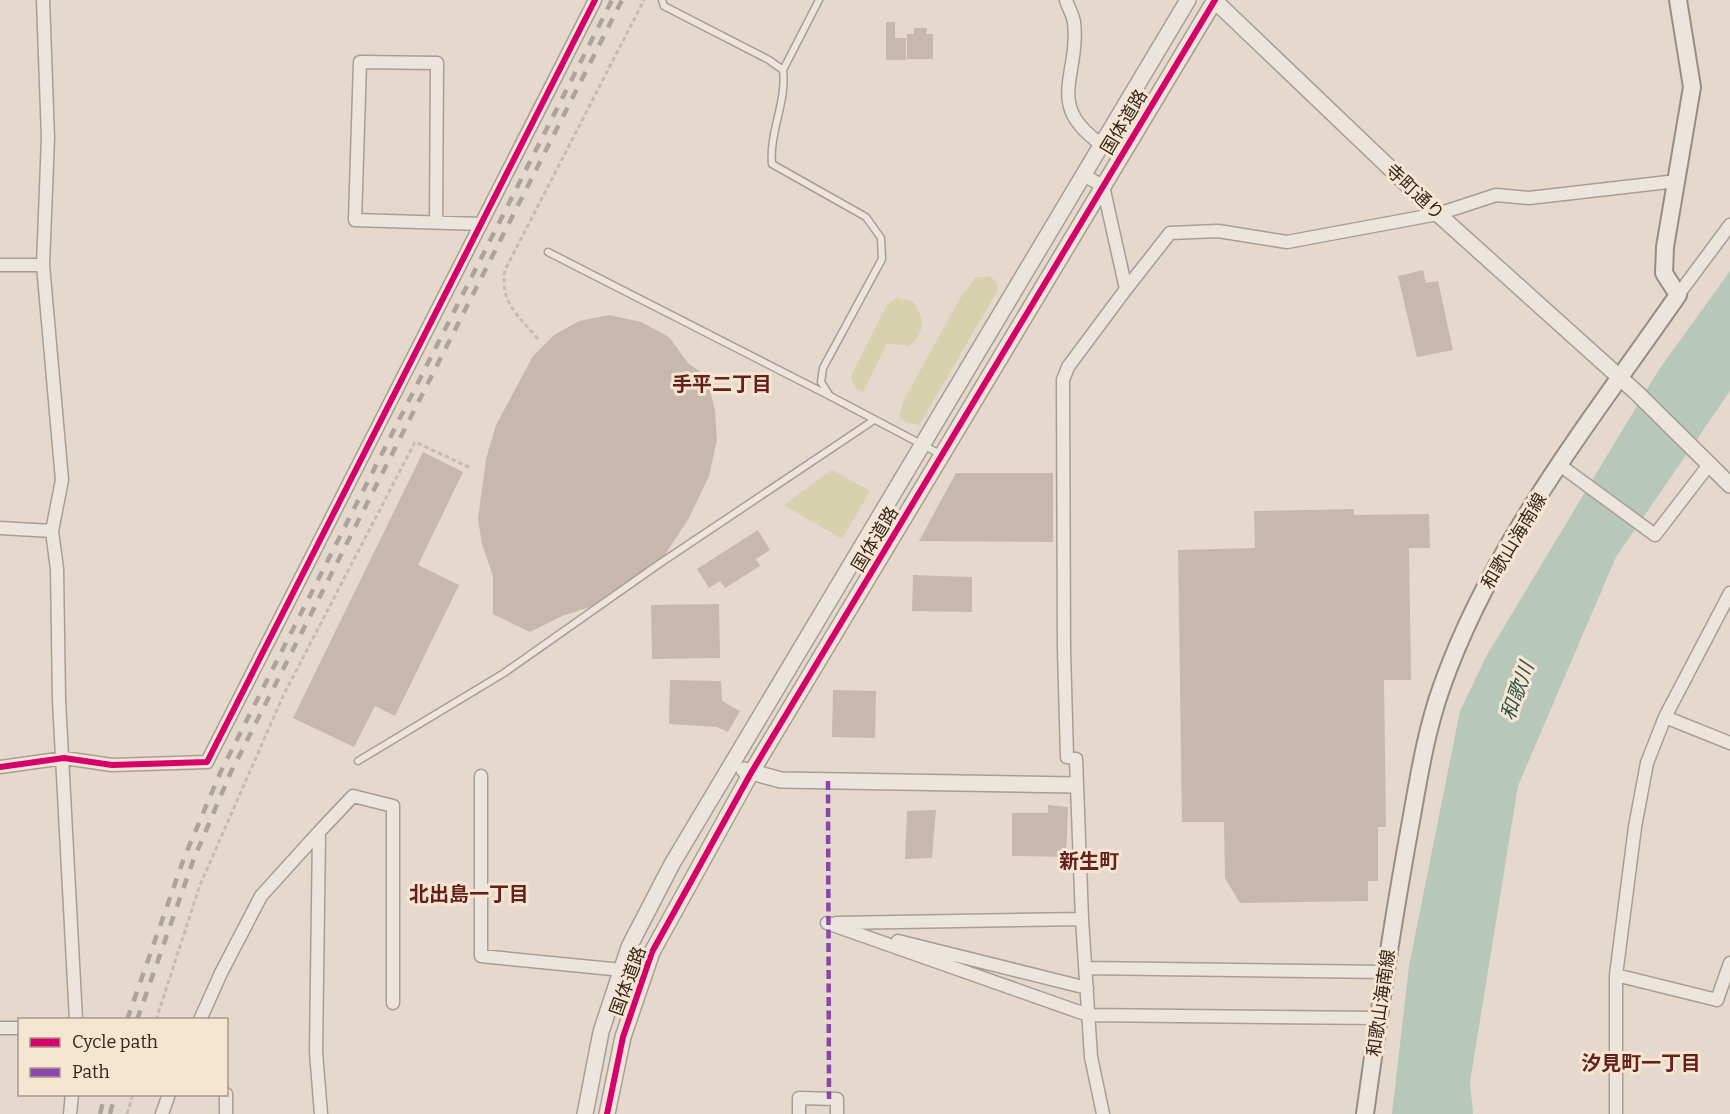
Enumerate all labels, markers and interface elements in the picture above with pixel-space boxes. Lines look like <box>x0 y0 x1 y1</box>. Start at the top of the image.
street label: 国体道路 <box>1096 85 1152 159</box>
street label: 寺町通り <box>1381 159 1449 225</box>
district label: 手平二丁目 <box>672 372 772 396</box>
street label: 和歌山海南線 <box>1477 489 1551 593</box>
street label: 国体道路 <box>847 502 903 576</box>
water label: 和歌川 <box>1495 657 1539 723</box>
district label: 新生町 <box>1059 849 1119 873</box>
district label: 北出島一丁目 <box>409 882 529 906</box>
street label: 国体道路 <box>605 943 651 1019</box>
street label: 和歌山海南線 <box>1363 948 1399 1058</box>
legend <box>18 1018 228 1096</box>
text: Cycle path <box>72 1031 158 1053</box>
district label: 汐見町一丁目 <box>1581 1051 1701 1075</box>
text: Path <box>72 1061 110 1083</box>

